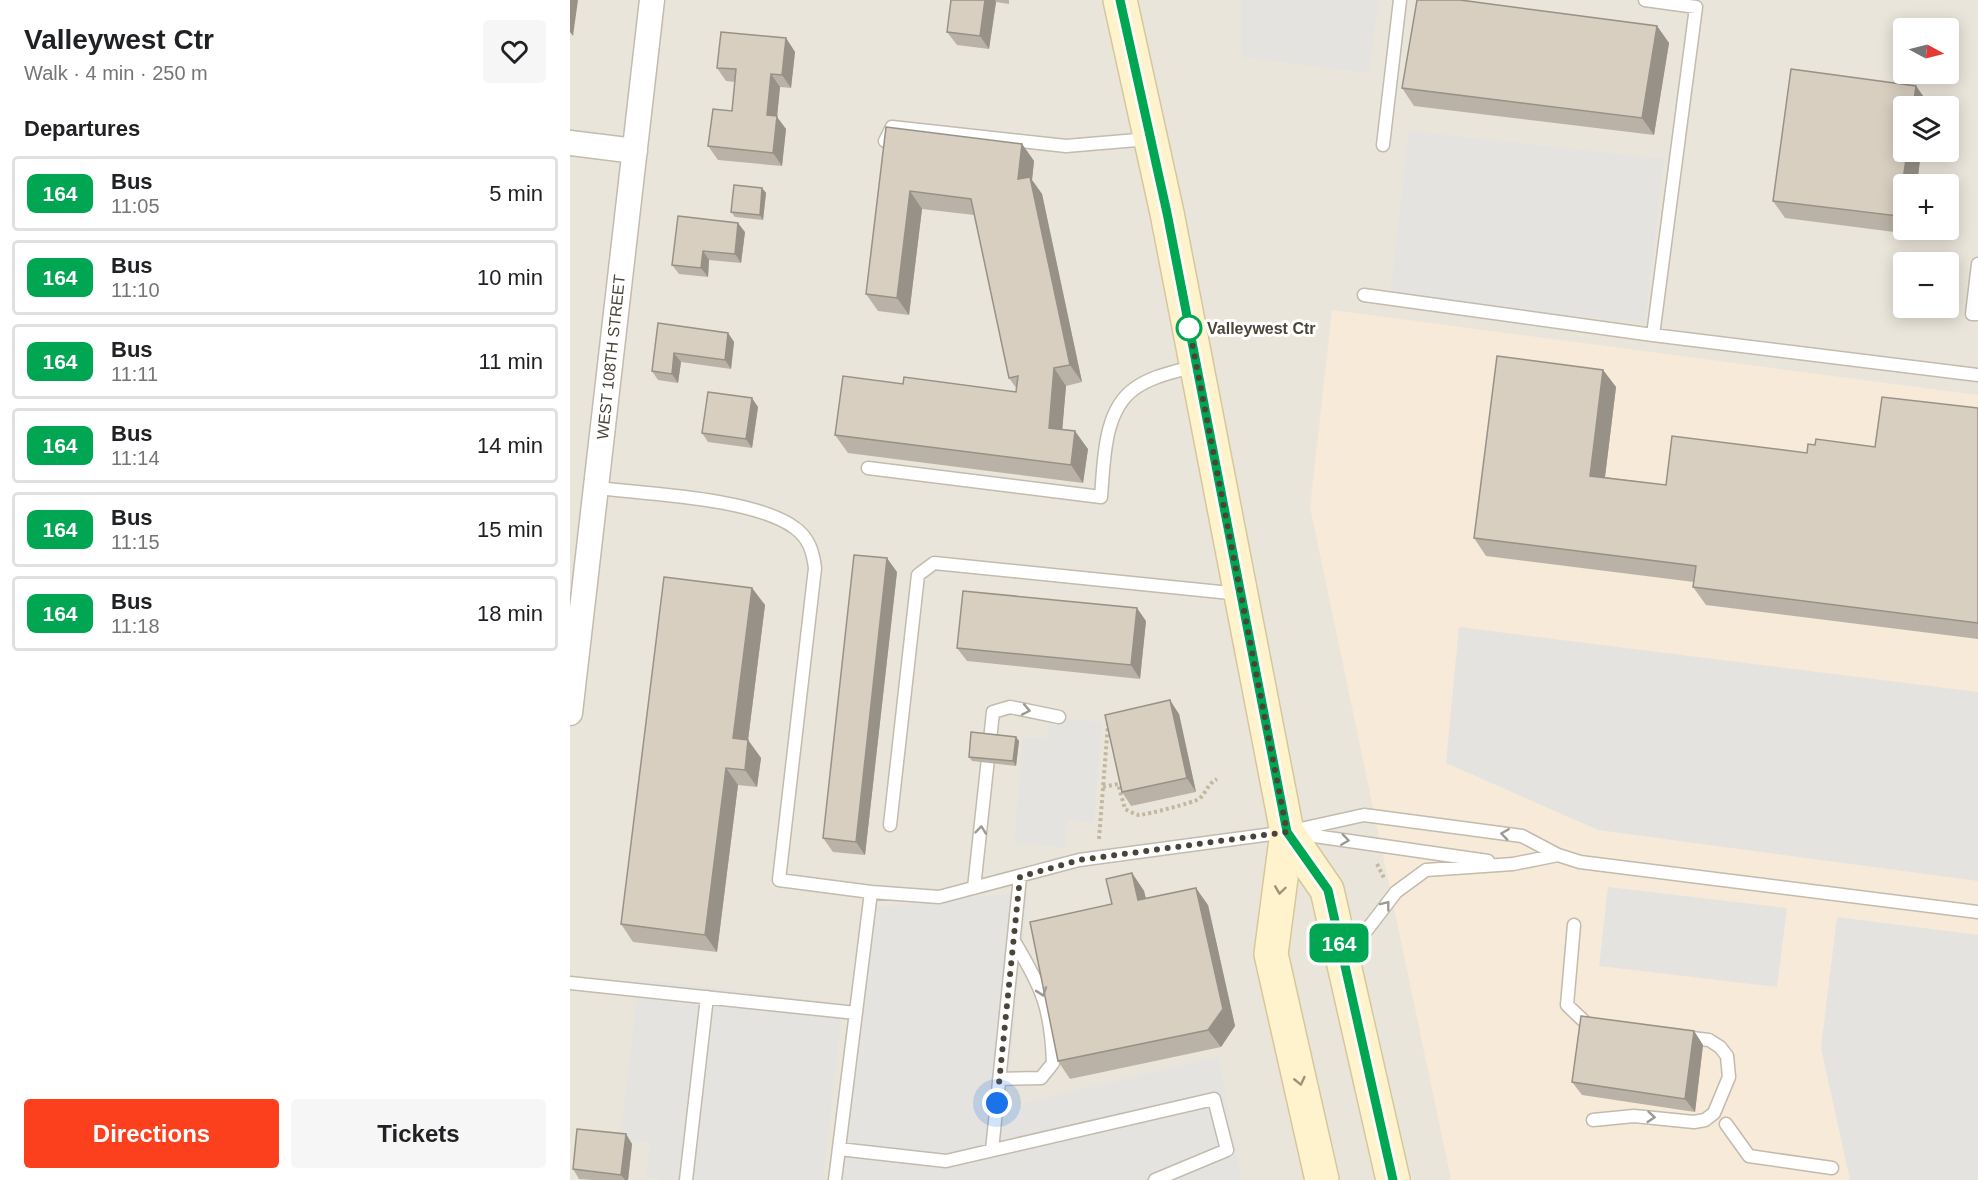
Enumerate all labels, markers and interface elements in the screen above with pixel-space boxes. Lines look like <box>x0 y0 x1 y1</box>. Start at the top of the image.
north arrow <box>1893 18 1959 84</box>
map controls <box>1893 18 1959 318</box>
button: heart <box>483 20 546 83</box>
text: Valleywest Ctr <box>24 24 214 55</box>
text: Walk · 4 min · 250 m <box>24 62 208 84</box>
button: layers <box>1893 96 1959 162</box>
text: Departures <box>24 116 140 141</box>
text: Bus <box>111 169 153 194</box>
button: + <box>1893 174 1959 240</box>
text: 5 min <box>489 181 543 206</box>
text: 164 <box>42 182 78 205</box>
text: 11:05 <box>111 195 160 217</box>
button: − <box>1893 252 1959 318</box>
text: Bus <box>111 253 153 278</box>
text: 10 min <box>477 265 543 290</box>
text: 164 <box>42 266 78 289</box>
street label: WEST 108TH STREET <box>594 273 628 440</box>
text: 11:10 <box>111 279 160 301</box>
marker: Valleywest Ctr <box>1176 315 1202 341</box>
place label: Valleywest Ctr <box>1207 320 1316 337</box>
text: Bus <box>111 337 153 362</box>
text: 11 min <box>479 349 543 374</box>
text: 164 <box>42 350 78 373</box>
text: 11:11 <box>111 363 158 385</box>
text: Bus <box>111 421 153 446</box>
text: 14 min <box>477 433 543 458</box>
text: 164 <box>42 434 78 457</box>
text: 11:14 <box>111 447 160 469</box>
text: Bus <box>111 505 153 530</box>
text: 15 min <box>477 517 543 542</box>
text: 164 <box>42 518 78 541</box>
text: 11:15 <box>111 531 160 553</box>
text: Bus <box>111 589 153 614</box>
text: 18 min <box>477 601 543 626</box>
text: 164 <box>42 602 78 625</box>
text: 11:18 <box>111 615 160 637</box>
one-way arrow <box>1021 703 1031 716</box>
one-way arrow <box>974 825 986 835</box>
one-way arrow <box>1500 828 1509 840</box>
one-way arrow <box>1341 834 1350 846</box>
one-way arrow <box>1274 885 1286 895</box>
one-way arrow <box>1379 901 1390 912</box>
line badge: 164 <box>1304 924 1374 962</box>
text: 164 <box>1321 932 1357 955</box>
one-way arrow <box>1034 986 1047 997</box>
one-way arrow <box>1293 1076 1306 1086</box>
your location <box>982 1088 1012 1118</box>
button: Directions <box>24 1099 279 1168</box>
button: Tickets <box>291 1099 546 1168</box>
one-way arrow <box>1647 1110 1656 1123</box>

